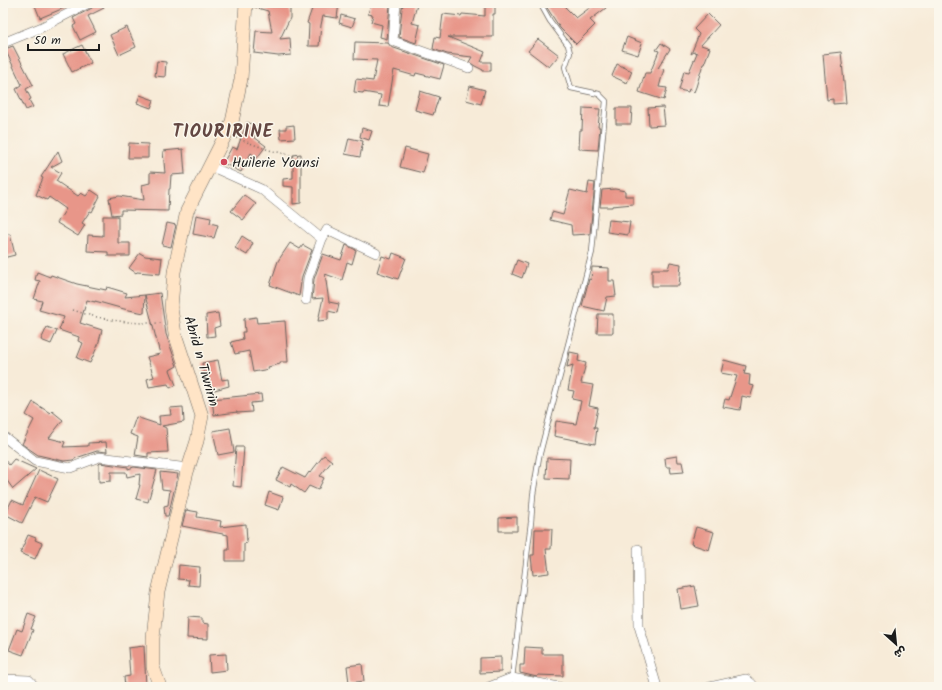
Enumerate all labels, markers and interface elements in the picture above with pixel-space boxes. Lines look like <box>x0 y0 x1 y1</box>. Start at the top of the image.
scale bar <box>28 26 99 52</box>
text: 50 m <box>34 31 61 50</box>
district label: TIOURIRINE <box>172 118 274 147</box>
place label: Huilerie Younsi <box>232 152 320 174</box>
marker: Huilerie Younsi <box>219 157 229 167</box>
street label: Abrid n Tiwririn <box>178 313 224 409</box>
north arrow <box>876 624 916 664</box>
text: ش <box>891 641 910 663</box>

